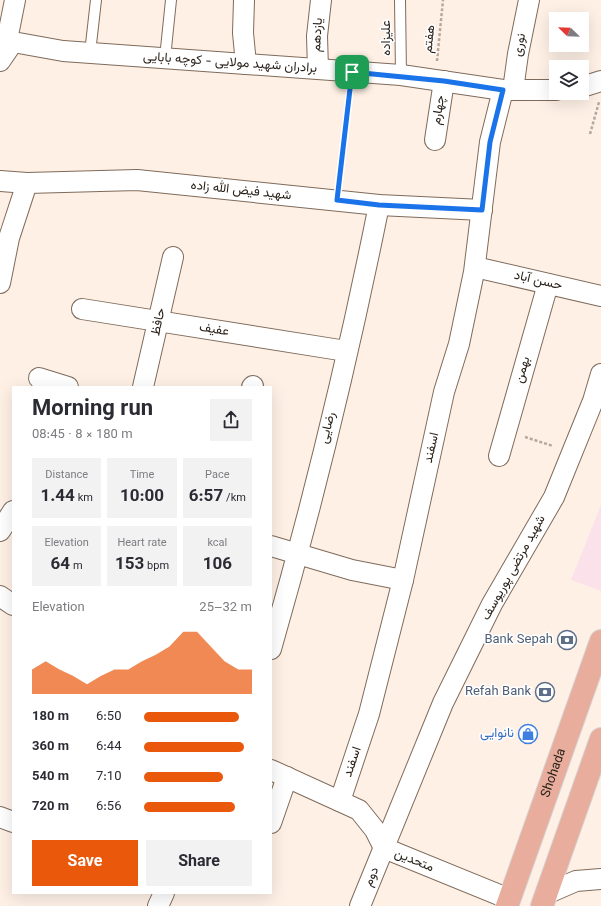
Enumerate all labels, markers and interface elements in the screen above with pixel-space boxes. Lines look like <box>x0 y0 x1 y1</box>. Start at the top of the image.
north arrow <box>549 12 589 52</box>
map controls <box>549 12 589 100</box>
street label: یازدهم <box>307 17 329 53</box>
street label: علیزاده <box>377 20 397 56</box>
street label: هفتم <box>419 24 441 54</box>
street label: نوری <box>508 31 532 58</box>
street label: برادران شهید مولایی - کوچه بابایی <box>142 47 318 79</box>
pin <box>335 55 369 89</box>
button: layers <box>549 60 589 100</box>
icon: arrive <box>341 61 363 83</box>
street label: چهارم <box>427 93 451 126</box>
street label: شهید فیض الله زاده <box>190 176 292 206</box>
street label: حسن آباد <box>512 266 564 296</box>
street label: حافظ <box>146 306 172 338</box>
street label: عفیف <box>198 318 231 342</box>
street label: بهمن <box>510 354 536 386</box>
text: Morning run <box>32 392 153 427</box>
button: share <box>210 399 252 441</box>
street label: رضایی <box>314 410 342 446</box>
text: 08:45 · 8 × 180 m <box>32 425 133 445</box>
street label: اسفند <box>419 431 445 465</box>
text: Distance <box>45 467 88 484</box>
text: Time <box>130 467 154 484</box>
text: Pace <box>205 467 230 484</box>
text: 1.44 <box>40 484 75 510</box>
text: 10:00 <box>120 484 164 510</box>
text: 6:57 <box>189 484 223 510</box>
text: km <box>75 490 93 507</box>
text: /km <box>223 490 246 507</box>
street label: شهید مرتضی پوریوسف <box>477 512 551 624</box>
text: Elevation <box>44 535 89 552</box>
text: Heart rate <box>117 535 167 552</box>
text: kcal <box>207 535 227 552</box>
text: 64 <box>51 552 70 578</box>
text: 153 <box>115 552 144 578</box>
text: 106 <box>203 552 232 578</box>
text: m <box>70 558 83 575</box>
text: bpm <box>144 558 169 575</box>
text: Elevation <box>32 598 85 618</box>
text: 25–32 m <box>199 598 252 618</box>
bank icon: Bank Sepah <box>556 629 578 651</box>
place label: Bank Sepah <box>484 630 553 650</box>
bank icon: Refah Bank <box>534 681 556 703</box>
place label: Refah Bank <box>465 682 531 702</box>
text: 180 m <box>32 707 69 727</box>
text: 6:50 <box>96 707 121 727</box>
shop icon: نانوایی <box>517 723 539 745</box>
place label: نانوایی <box>480 724 514 744</box>
text: 360 m <box>32 737 69 757</box>
text: 6:44 <box>96 737 121 757</box>
street label: اسفند <box>338 744 368 780</box>
street label: Shohada <box>536 746 572 800</box>
text: 540 m <box>32 767 69 787</box>
text: 7:10 <box>96 767 121 787</box>
text: 720 m <box>32 797 69 817</box>
text: 6:56 <box>96 797 121 817</box>
button: Save <box>32 840 138 886</box>
button: Share <box>146 840 252 886</box>
street label: متحدین <box>391 844 437 878</box>
street label: دوم <box>359 864 385 890</box>

